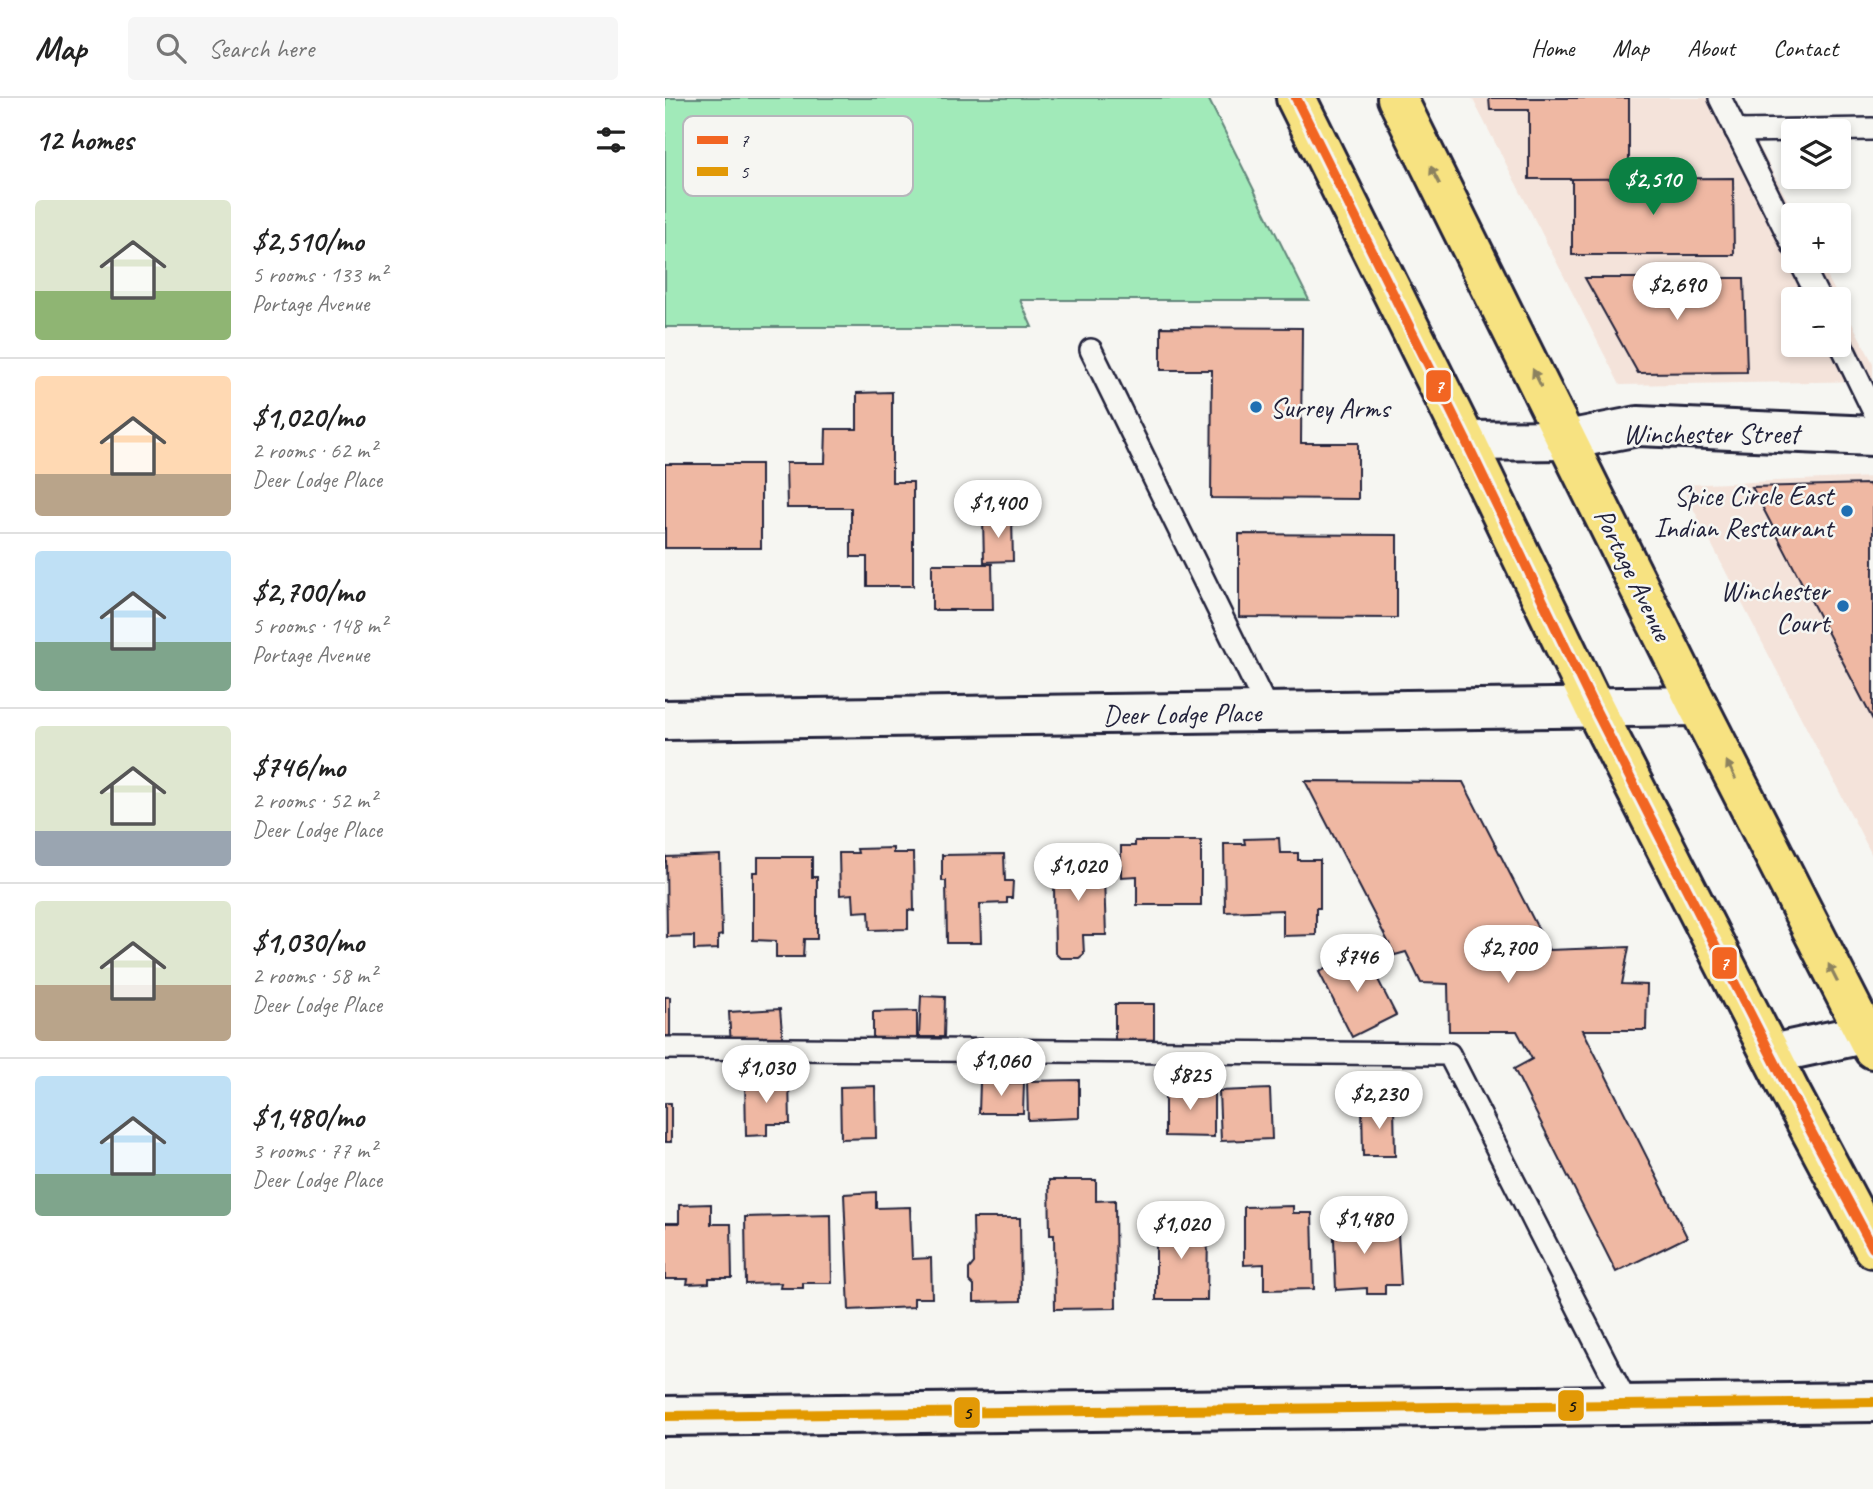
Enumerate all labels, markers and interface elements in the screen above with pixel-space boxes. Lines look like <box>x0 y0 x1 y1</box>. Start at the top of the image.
search box <box>128 17 618 80</box>
text: Map <box>35 27 86 69</box>
icon: search <box>152 29 190 67</box>
text: Search here <box>208 32 314 65</box>
text: Home <box>1531 33 1574 63</box>
text: Map <box>1612 33 1649 63</box>
text: About <box>1687 33 1735 63</box>
text: Contact <box>1773 33 1838 63</box>
legend <box>683 116 913 196</box>
map controls <box>1781 119 1851 357</box>
button: layers <box>1781 119 1851 189</box>
text: 12 homes <box>35 121 133 159</box>
icon: filters <box>592 121 630 159</box>
text: 7 <box>740 129 750 153</box>
pin: $2,510 <box>1596 158 1710 217</box>
text: 5 <box>740 160 750 184</box>
one-way arrow <box>1430 165 1441 185</box>
text: $2,510 <box>1625 165 1681 194</box>
button: + <box>1781 203 1851 273</box>
text: $2,510/mo <box>252 222 363 260</box>
icon: home <box>91 228 175 312</box>
text: 5 rooms · 133 m² <box>252 260 387 289</box>
pin: $2,690 <box>1620 262 1734 322</box>
text: $2,690 <box>1649 270 1705 299</box>
button: − <box>1781 287 1851 357</box>
text: Portage Avenue <box>252 289 369 318</box>
one-way arrow <box>1531 368 1543 388</box>
line badge: 7 <box>1425 369 1452 403</box>
text: 7 <box>1435 375 1446 399</box>
place label: Surrey Arms <box>1270 390 1392 425</box>
text: $1,020/mo <box>252 398 364 436</box>
marker: Surrey Arms <box>1248 399 1264 415</box>
icon: home <box>91 404 175 488</box>
street label: Winchester Street <box>1623 416 1803 451</box>
text: 2 rooms · 62 m² <box>252 436 376 465</box>
text: Deer Lodge Place <box>252 465 382 494</box>
place label: Spice Circle East Indian Restaurant <box>1654 478 1836 545</box>
pin: $1,400 <box>941 480 1055 540</box>
text: $1,400 <box>970 488 1026 517</box>
street label: Portage Avenue <box>1587 502 1681 648</box>
marker: Spice Circle East Indian Restaurant <box>1839 503 1855 519</box>
text: $2,700/mo <box>252 573 364 611</box>
place label: Winchester Court <box>1721 573 1832 640</box>
icon: home <box>91 579 175 663</box>
marker: Winchester Court <box>1835 598 1851 614</box>
text: 5 rooms · 148 m² <box>252 611 387 640</box>
text: Portage Avenue <box>252 640 369 669</box>
street label: Deer Lodge Place <box>1103 695 1263 732</box>
text: $746/mo <box>252 748 345 786</box>
icon: home <box>91 754 175 838</box>
one-way arrow <box>1725 760 1736 780</box>
text: 2 rooms · 52 m² <box>252 786 376 815</box>
text: Deer Lodge Place <box>252 815 382 844</box>
pin: $1,020 <box>1021 844 1135 903</box>
text: $1,020 <box>1050 851 1106 880</box>
text: $1,030/mo <box>252 923 364 961</box>
pin: $2,700 <box>1451 926 1565 985</box>
icon: home <box>91 929 175 1013</box>
text: $2,700 <box>1480 933 1536 962</box>
pin: $746 <box>1316 934 1398 994</box>
text: $746 <box>1336 942 1378 971</box>
line badge: 7 <box>1711 946 1738 980</box>
text: 7 <box>1720 952 1731 976</box>
text: 2 rooms · 58 m² <box>252 961 376 990</box>
one-way arrow <box>1828 963 1839 983</box>
text: Deer Lodge Place <box>252 990 382 1019</box>
pin: $1,060 <box>944 1038 1058 1098</box>
pin: $1,030 <box>709 1046 823 1105</box>
text: $1,060 <box>973 1046 1029 1075</box>
pin: $825 <box>1149 1052 1231 1112</box>
text: $1,030 <box>738 1053 794 1082</box>
text: $825 <box>1169 1060 1211 1089</box>
pin: $2,230 <box>1322 1072 1436 1131</box>
text: $2,230 <box>1351 1079 1407 1108</box>
text: $1,480/mo <box>252 1098 364 1136</box>
icon: home <box>91 1104 175 1188</box>
text: 3 rooms · 77 m² <box>252 1136 376 1165</box>
text: Deer Lodge Place <box>252 1165 382 1194</box>
pin: $1,480 <box>1307 1196 1421 1256</box>
pin: $1,020 <box>1124 1202 1238 1261</box>
text: $1,480 <box>1336 1204 1392 1233</box>
text: $1,020 <box>1153 1209 1209 1238</box>
line badge: 5 <box>1557 1389 1585 1422</box>
text: 5 <box>1567 1394 1577 1418</box>
line badge: 5 <box>953 1396 981 1429</box>
text: 5 <box>963 1401 973 1425</box>

